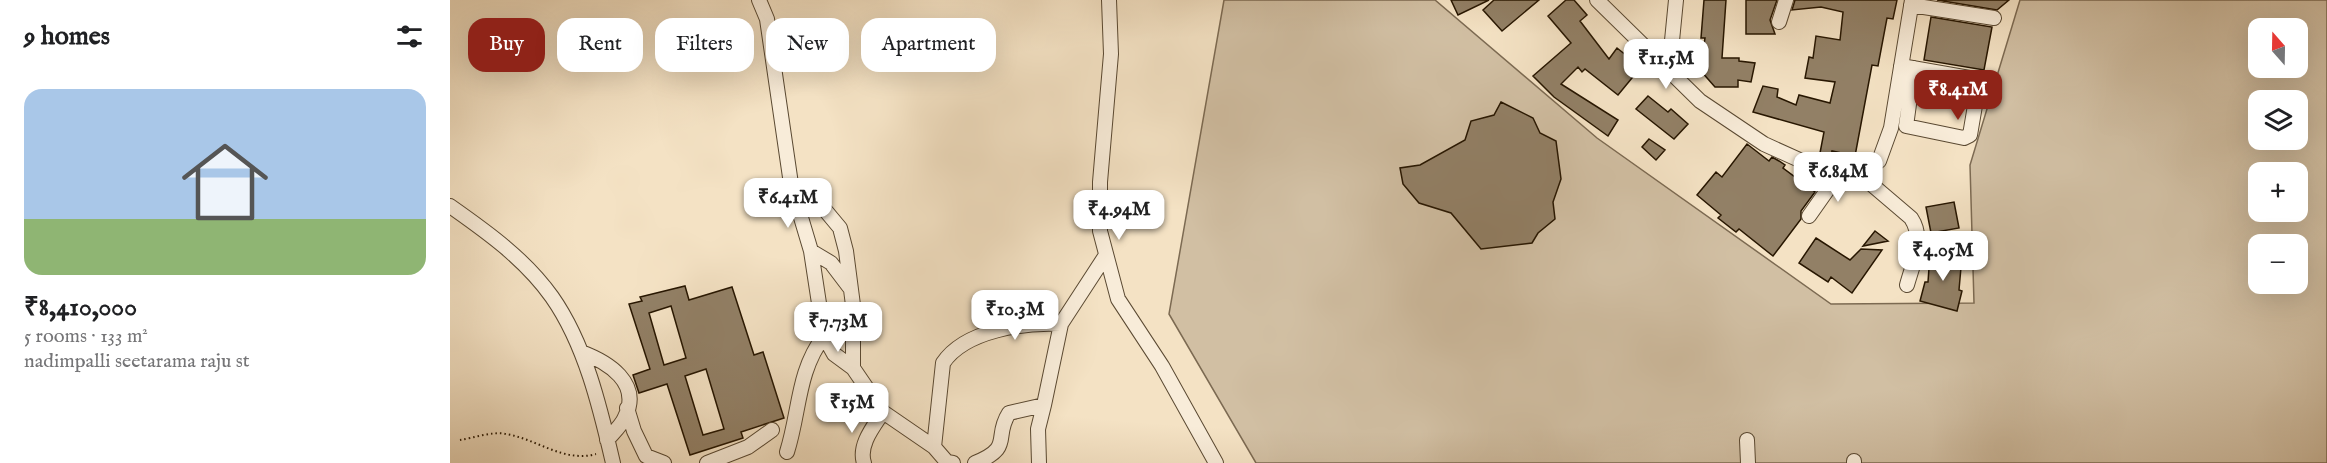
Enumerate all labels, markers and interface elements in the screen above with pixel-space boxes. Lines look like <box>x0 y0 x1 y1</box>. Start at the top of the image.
chip: Buy <box>468 18 545 72</box>
chip: Rent <box>557 18 643 72</box>
chip: Filters <box>655 18 754 72</box>
chip: New <box>766 18 849 72</box>
chip: Apartment <box>861 18 996 72</box>
north arrow <box>2248 18 2308 78</box>
map controls <box>2248 18 2308 294</box>
text: 9 homes <box>24 20 110 53</box>
icon: filters <box>393 20 426 53</box>
pin: ₹11.5M <box>1617 39 1715 90</box>
text: ₹11.5M <box>1638 46 1694 71</box>
pin: ₹8.41M <box>1909 70 2007 121</box>
text: ₹8.41M <box>1928 77 1988 102</box>
button: layers <box>2248 90 2308 150</box>
icon: home <box>171 128 279 236</box>
pin: ₹6.84M <box>1789 152 1887 203</box>
text: ₹6.84M <box>1808 159 1868 184</box>
button: + <box>2248 162 2308 222</box>
pin: ₹6.41M <box>739 178 837 229</box>
text: ₹6.41M <box>758 185 818 210</box>
pin: ₹4.94M <box>1070 190 1168 241</box>
text: ₹4.94M <box>1087 197 1151 222</box>
pin: ₹4.05M <box>1894 231 1992 282</box>
button: − <box>2248 234 2308 294</box>
text: ₹4.05M <box>1912 238 1974 263</box>
pin: ₹10.3M <box>966 290 1064 341</box>
text: ₹8,410,000 <box>24 291 137 324</box>
text: ₹10.3M <box>985 297 1045 322</box>
pin: ₹7.73M <box>789 302 887 353</box>
text: ₹7.73M <box>808 309 868 334</box>
text: 5 rooms · 133 m² <box>24 324 148 349</box>
text: nadimpalli seetarama raju st <box>24 349 250 374</box>
pin: ₹15M <box>816 383 888 434</box>
text: ₹15M <box>830 390 874 415</box>

